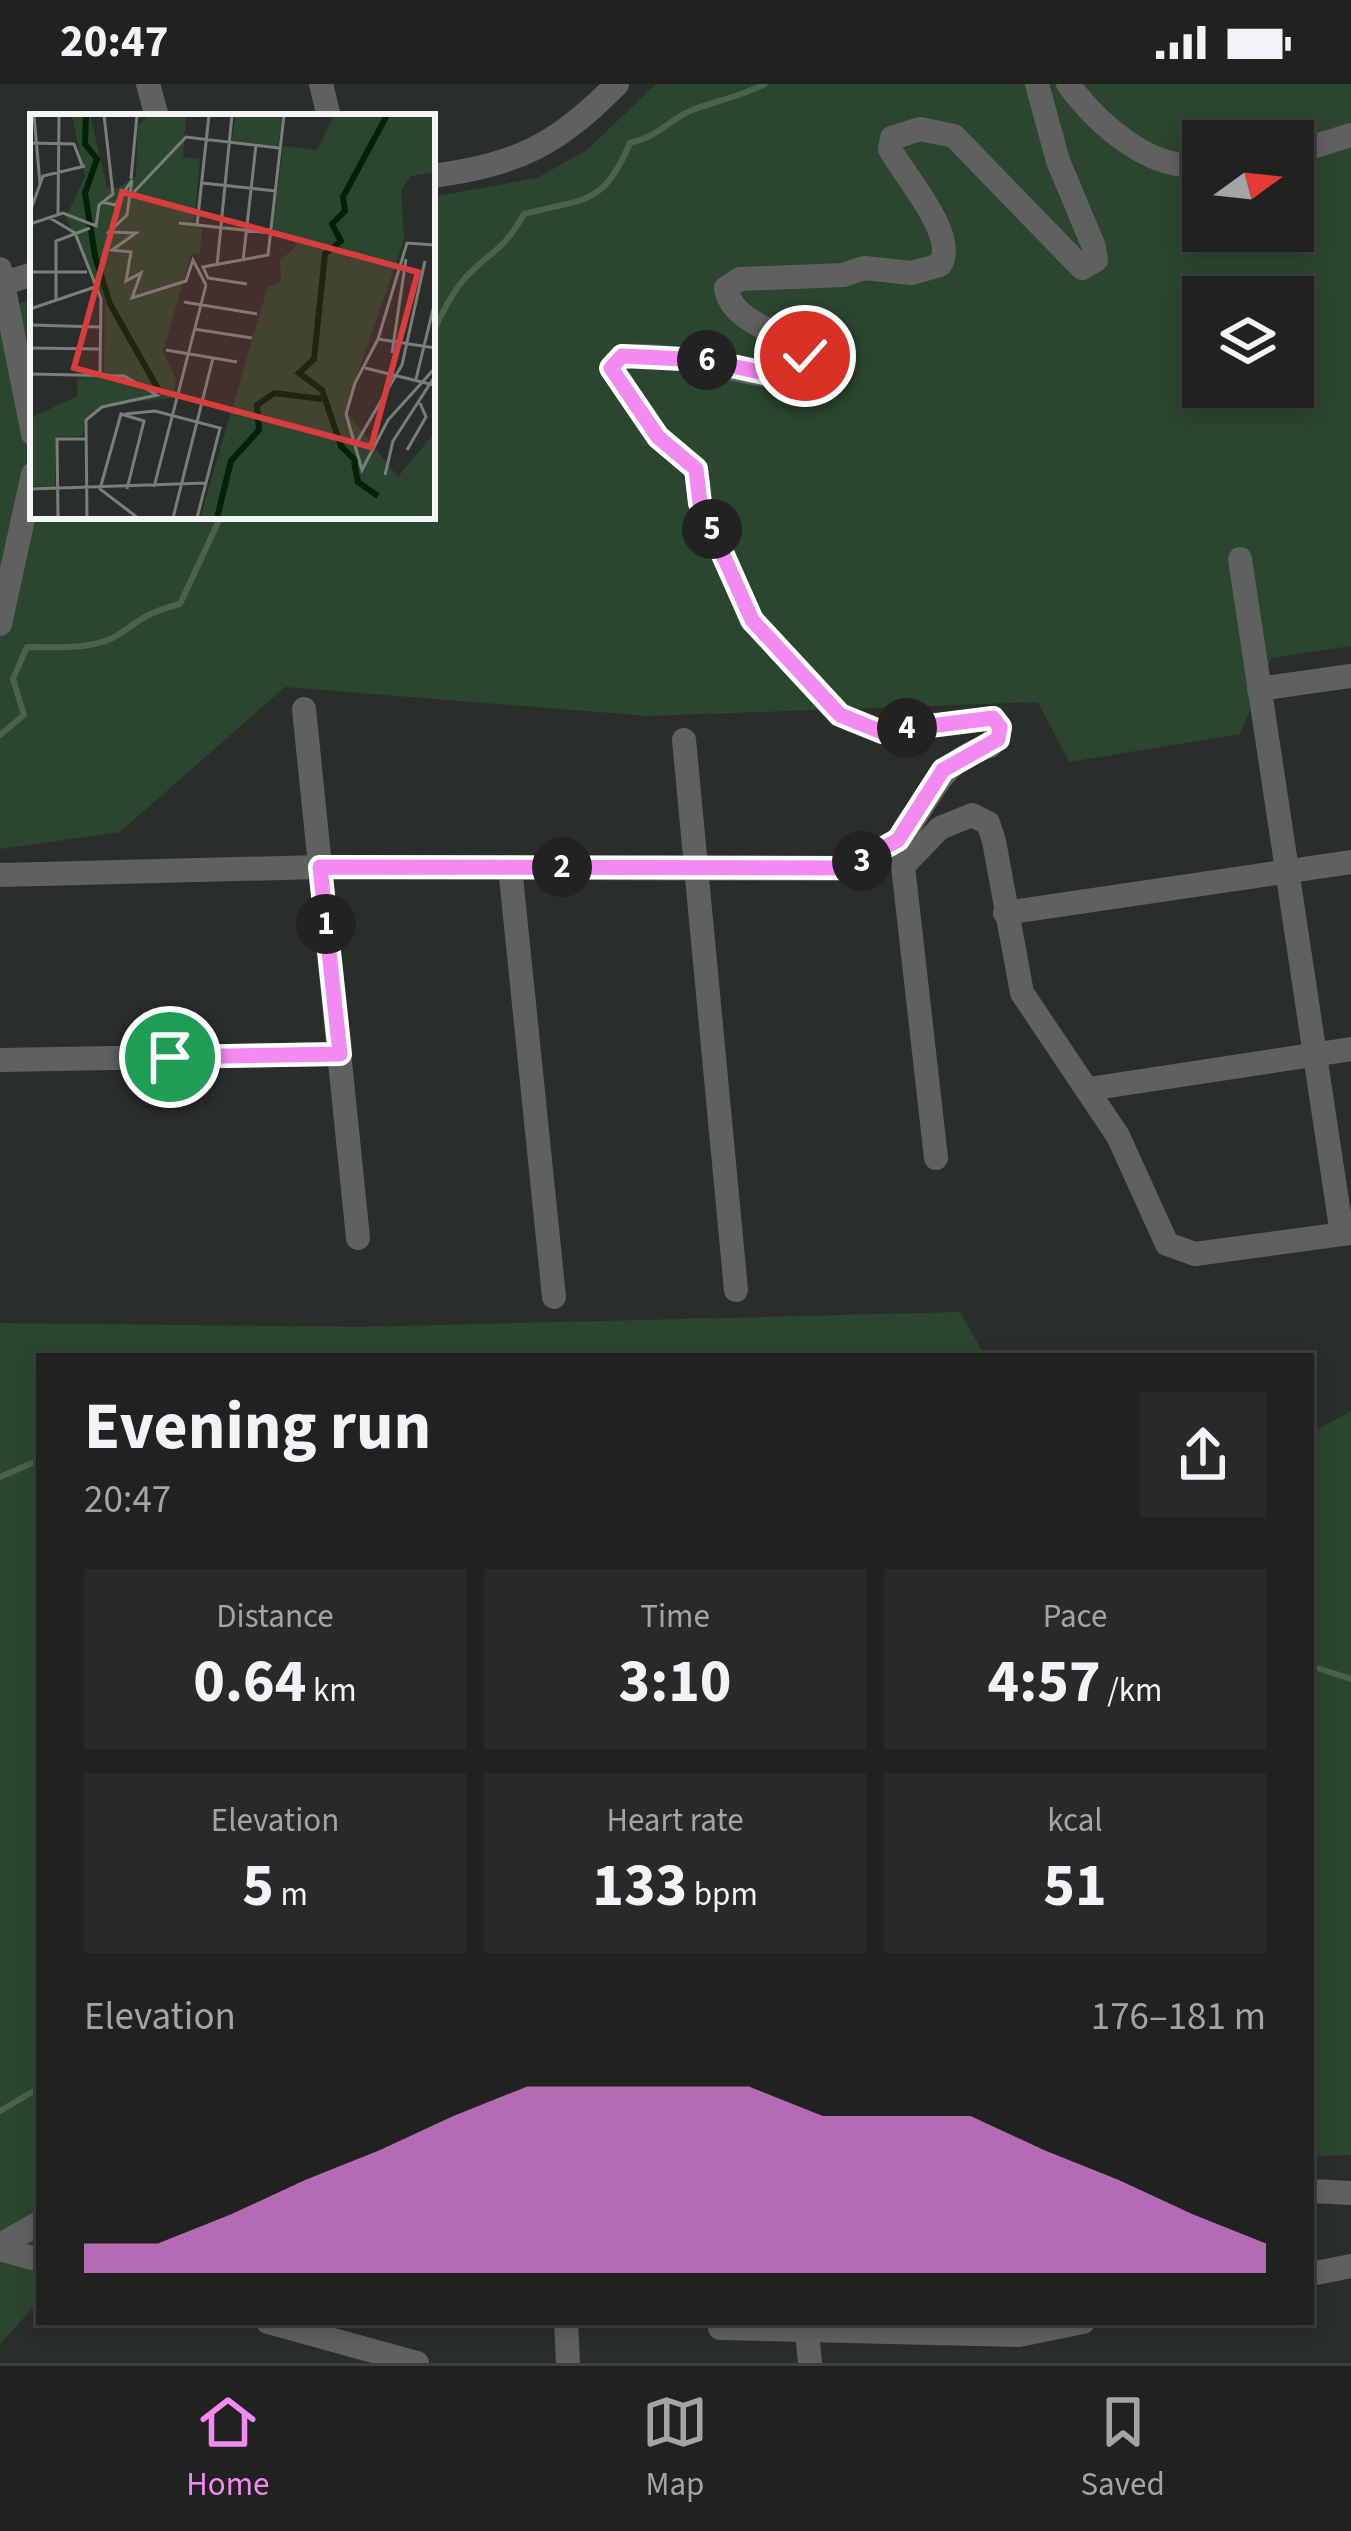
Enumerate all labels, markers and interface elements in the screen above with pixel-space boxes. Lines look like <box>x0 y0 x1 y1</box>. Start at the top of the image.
text: 20:47 <box>60 10 169 74</box>
inset map <box>30 114 435 519</box>
north arrow <box>1182 120 1314 252</box>
map controls <box>1182 120 1314 408</box>
button: layers <box>1182 276 1314 408</box>
pin <box>754 305 856 407</box>
icon: check <box>772 323 838 389</box>
pin: 6 <box>677 330 737 390</box>
text: 6 <box>698 336 716 383</box>
pin: 5 <box>682 499 742 559</box>
text: 5 <box>703 505 721 552</box>
pin: 4 <box>877 698 937 758</box>
text: 4 <box>898 704 916 751</box>
pin: 3 <box>832 831 892 891</box>
pin: 2 <box>532 837 592 897</box>
text: 3 <box>853 837 871 884</box>
text: 2 <box>553 843 571 890</box>
pin: 1 <box>296 894 356 954</box>
text: 1 <box>317 900 335 947</box>
pin <box>119 1006 221 1108</box>
icon: arrive <box>137 1024 203 1090</box>
text: Evening run <box>84 1380 431 1474</box>
button: share <box>1140 1392 1266 1518</box>
text: 20:47 <box>84 1472 171 1528</box>
text: Distance <box>216 1593 334 1640</box>
text: Time <box>640 1593 710 1640</box>
text: Pace <box>1043 1593 1107 1640</box>
text: 0.64 <box>193 1640 306 1725</box>
text: 3:10 <box>618 1640 732 1725</box>
text: 4:57 <box>988 1640 1101 1725</box>
text: km <box>306 1667 357 1714</box>
text: /km <box>1101 1667 1162 1714</box>
text: Elevation <box>211 1797 339 1844</box>
text: Heart rate <box>606 1797 744 1844</box>
text: kcal <box>1047 1797 1103 1844</box>
text: 5 <box>242 1844 274 1929</box>
text: 133 <box>592 1844 687 1929</box>
text: 51 <box>1043 1844 1107 1929</box>
text: m <box>274 1871 308 1918</box>
text: bpm <box>687 1871 758 1918</box>
text: Elevation <box>84 1989 236 2045</box>
text: 176–181 m <box>1091 1989 1266 2045</box>
tab: Home <box>186 2389 269 2508</box>
tab: Map <box>642 2389 708 2508</box>
tab: Saved <box>1080 2389 1165 2508</box>

